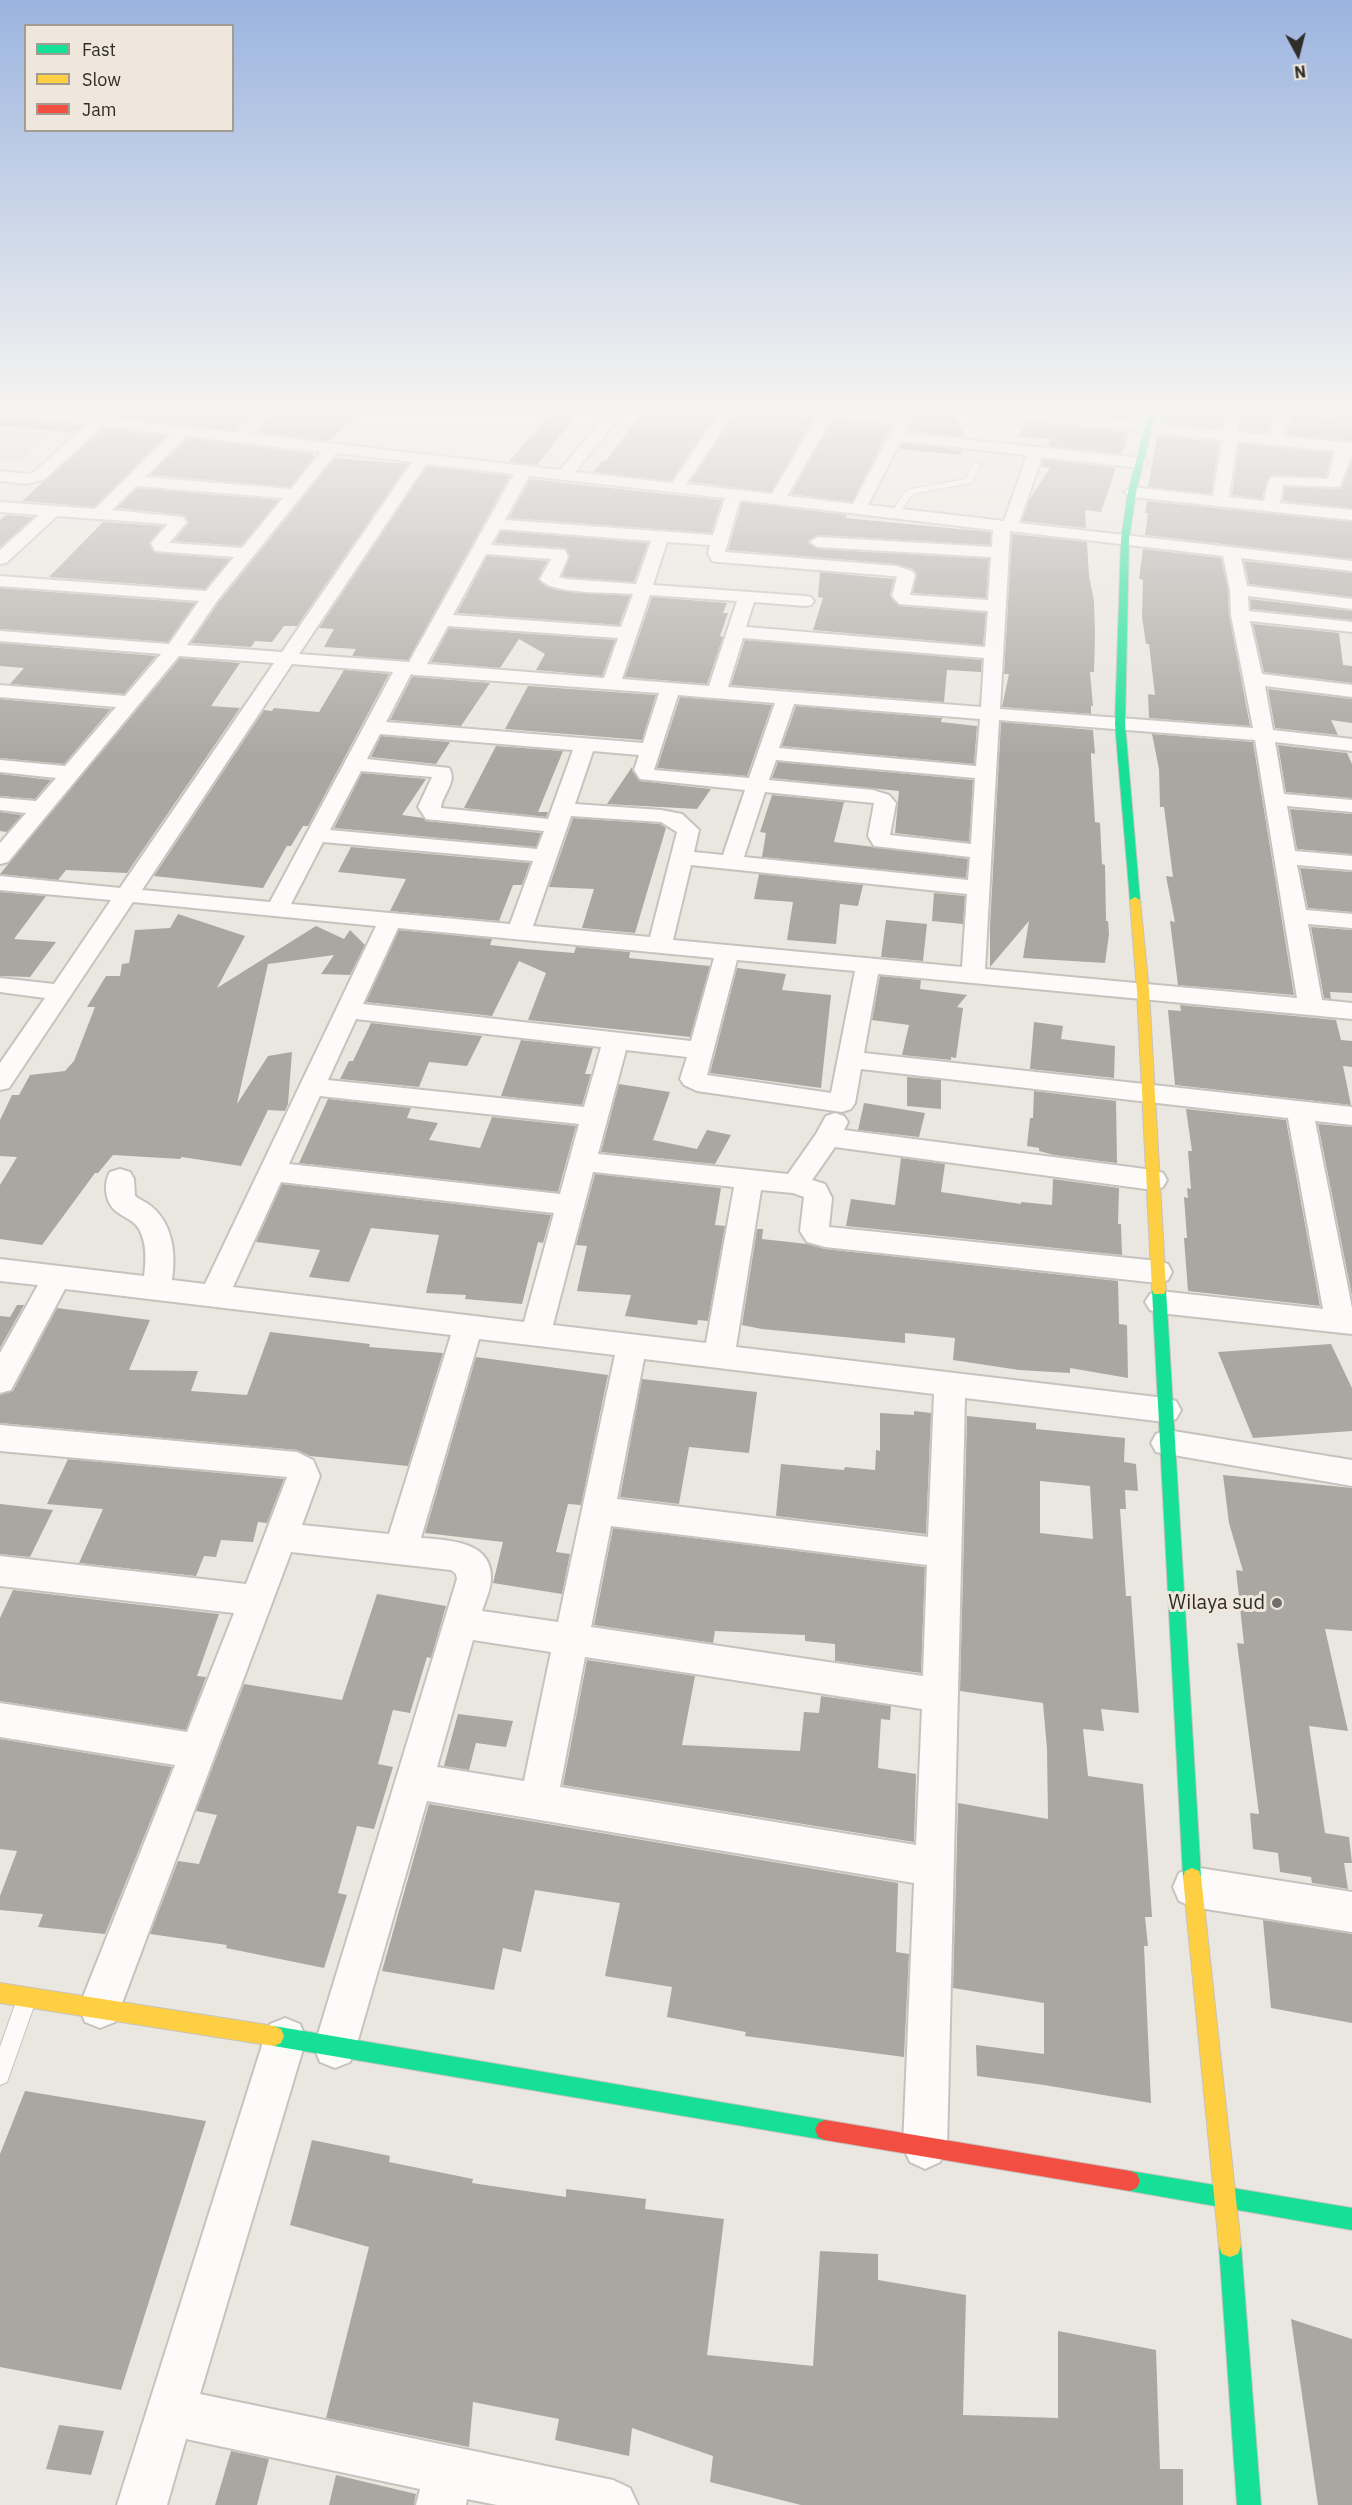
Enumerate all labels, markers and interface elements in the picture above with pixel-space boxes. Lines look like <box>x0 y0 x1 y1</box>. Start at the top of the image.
legend <box>24 24 234 132</box>
north arrow <box>1268 24 1328 84</box>
text: Fast <box>82 38 116 61</box>
text: N <box>1293 61 1307 82</box>
text: Slow <box>82 68 121 91</box>
text: Jam <box>82 98 117 121</box>
place label: Wilaya sud <box>1168 1591 1265 1615</box>
marker: Wilaya sud <box>1270 1596 1284 1610</box>

